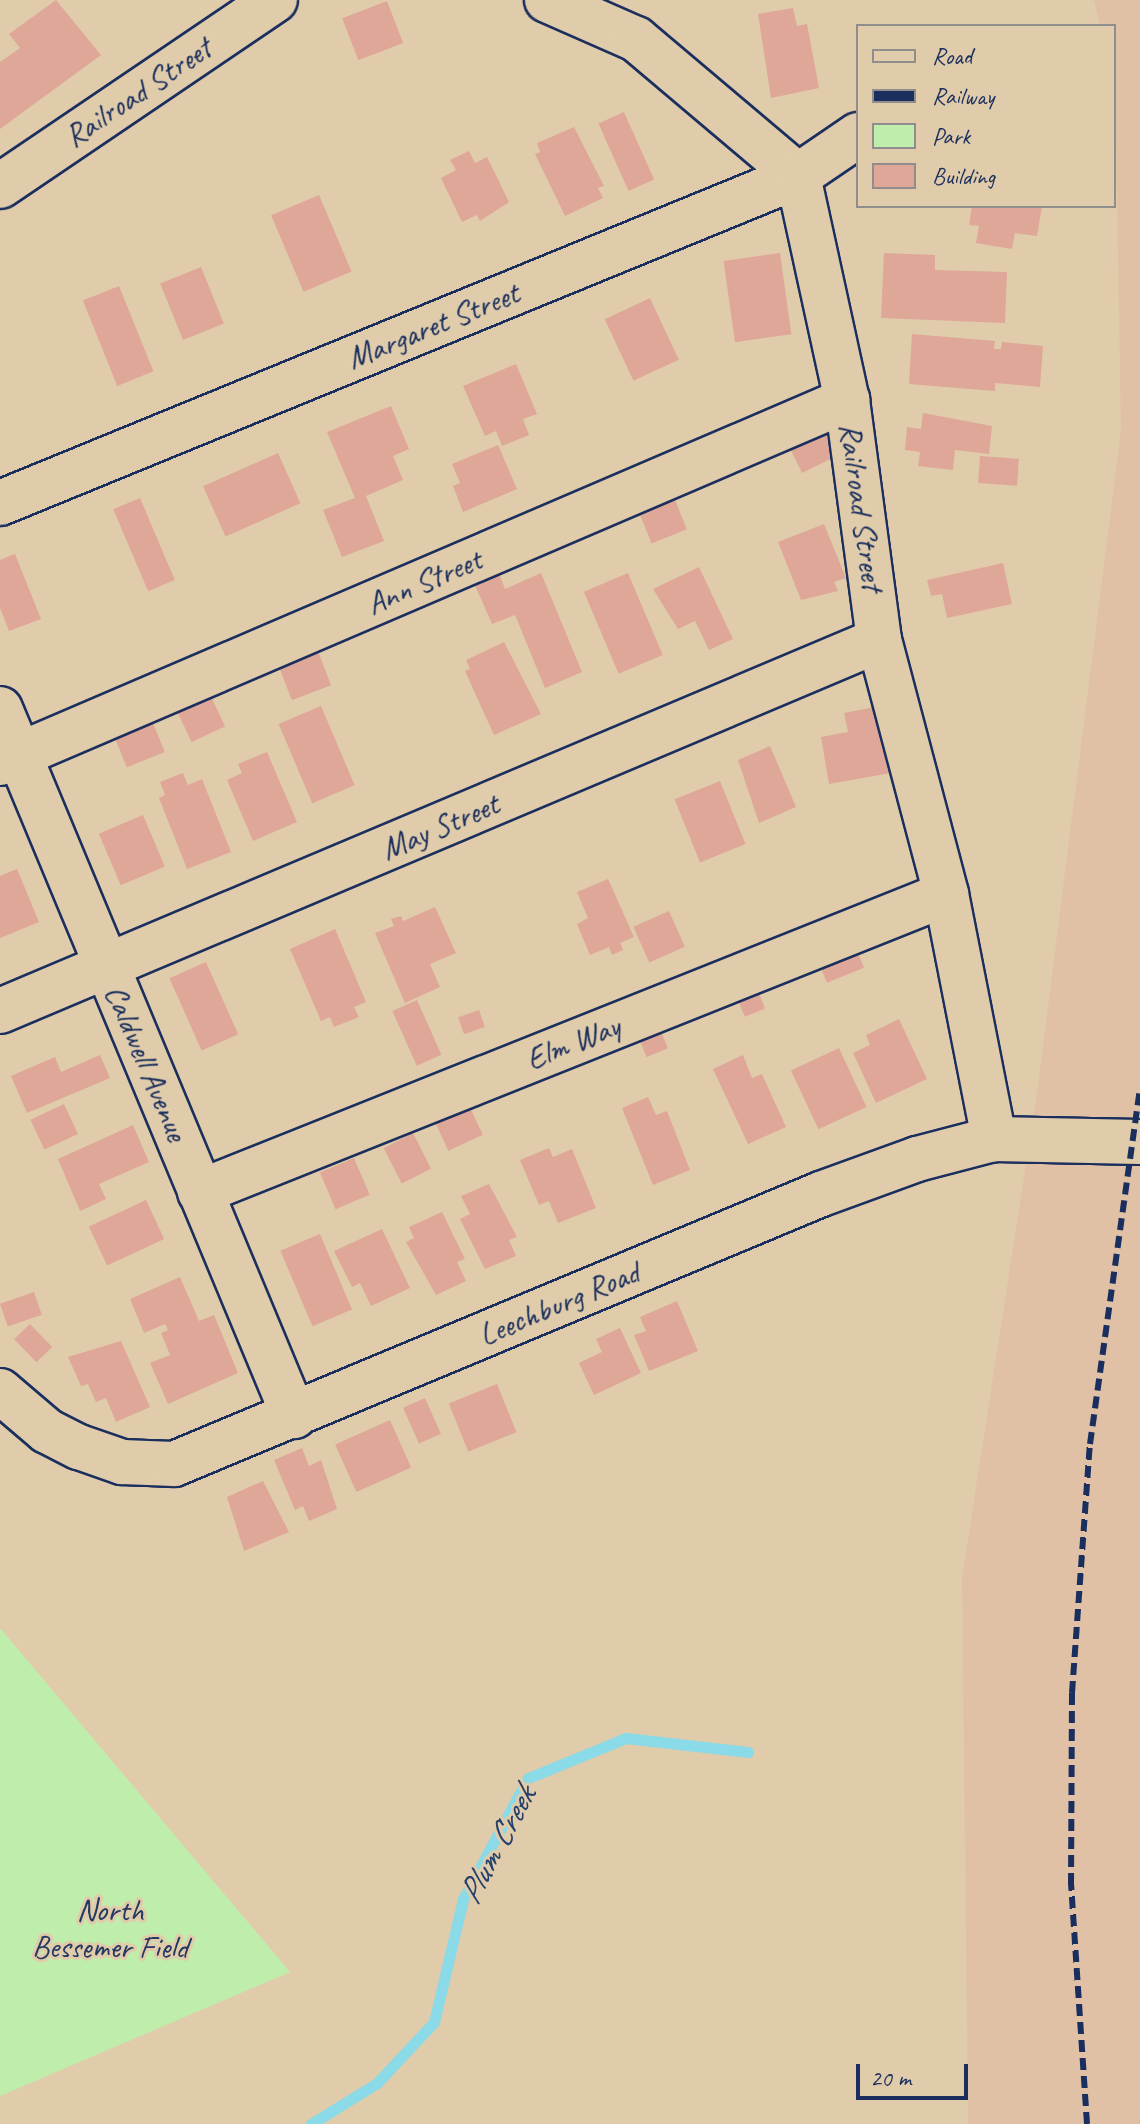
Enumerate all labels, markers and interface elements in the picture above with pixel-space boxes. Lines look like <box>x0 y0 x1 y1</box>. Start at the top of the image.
legend <box>856 24 1116 208</box>
street label: Railroad Street <box>57 30 219 156</box>
text: Road <box>932 41 972 71</box>
text: Railway <box>932 81 994 111</box>
text: Park <box>932 121 970 151</box>
text: Building <box>932 161 995 191</box>
street label: Margaret Street <box>341 274 525 378</box>
street label: Railroad Street <box>830 421 892 593</box>
street label: Ann Street <box>360 540 488 624</box>
street label: May Street <box>375 785 505 869</box>
street label: Caldwell Avenue <box>96 979 196 1147</box>
street label: Elm Way <box>521 1007 625 1079</box>
street label: Leechburg Road <box>473 1253 645 1355</box>
water label: Plum Creek <box>448 1780 544 1910</box>
park label: North Bessemer Field <box>32 1892 188 1967</box>
scale bar <box>860 2048 972 2098</box>
text: 20 m <box>870 2063 911 2093</box>

